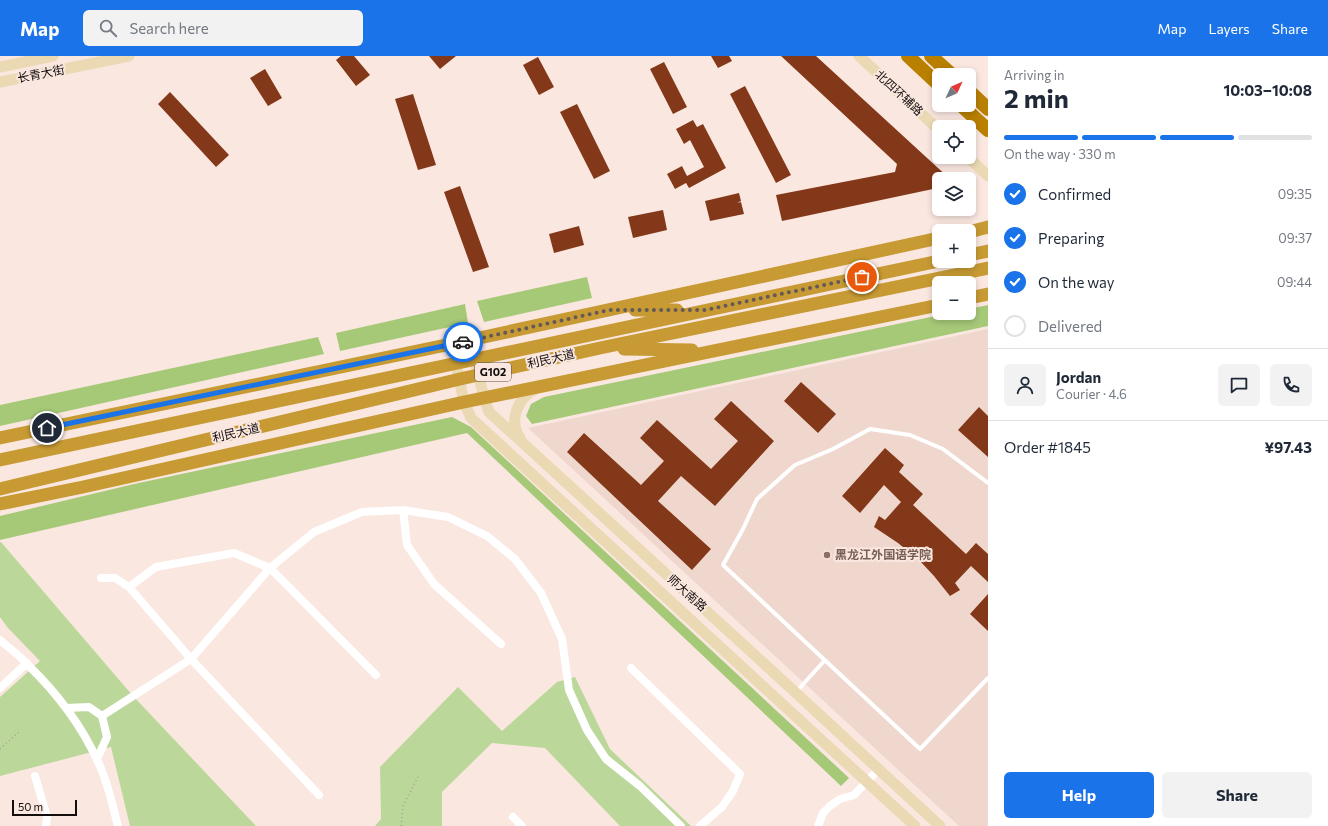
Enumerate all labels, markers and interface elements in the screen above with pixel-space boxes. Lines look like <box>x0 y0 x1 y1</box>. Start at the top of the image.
search box <box>83 10 363 46</box>
text: Map <box>20 17 59 40</box>
icon: search <box>97 17 119 39</box>
text: Search here <box>129 19 209 37</box>
text: Map <box>1158 20 1186 37</box>
text: Layers <box>1208 20 1250 37</box>
text: Share <box>1272 20 1308 37</box>
street label: 长青大街 <box>16 62 66 84</box>
street label: 北四环辅路 <box>873 67 926 118</box>
text: Arriving in <box>1004 67 1064 83</box>
north arrow <box>932 68 976 112</box>
map controls <box>932 68 976 320</box>
text: 10:03–10:08 <box>1223 81 1312 99</box>
text: 2 min <box>1004 82 1069 113</box>
button: locate <box>932 120 976 164</box>
text: On the way · 330 m <box>1004 146 1116 162</box>
button: layers <box>932 172 976 216</box>
icon: check <box>1004 183 1026 205</box>
text: Confirmed <box>1038 185 1111 203</box>
text: 09:35 <box>1278 186 1312 202</box>
button: + <box>932 224 976 268</box>
icon: check <box>1004 227 1026 249</box>
text: Preparing <box>1038 229 1104 247</box>
text: 09:37 <box>1278 230 1312 246</box>
pin <box>845 260 879 294</box>
icon: bag <box>851 266 873 288</box>
icon: check <box>1004 271 1026 293</box>
text: On the way <box>1038 273 1115 291</box>
text: 09:44 <box>1277 274 1312 290</box>
button: − <box>932 276 976 320</box>
text: Delivered <box>1038 317 1102 335</box>
courier <box>443 322 483 362</box>
icon: car <box>452 331 474 353</box>
street label: 利民大道 <box>526 346 576 370</box>
road number: G102 <box>475 363 511 381</box>
button: person <box>1004 364 1046 406</box>
button: chat <box>1218 364 1260 406</box>
button: phone <box>1270 364 1312 406</box>
text: Jordan <box>1056 368 1101 386</box>
text: Courier · 4.6 <box>1056 386 1127 402</box>
pin <box>30 411 64 445</box>
icon: home <box>36 417 58 439</box>
street label: 利民大道 <box>211 420 261 444</box>
text: Order #1845 <box>1004 438 1091 456</box>
text: ¥97.43 <box>1264 438 1312 456</box>
place label: 黑龙江外国语学院 <box>835 547 931 561</box>
marker: 黑龙江外国语学院 <box>822 550 832 560</box>
street label: 师大南路 <box>665 571 710 614</box>
button: Help <box>1004 772 1154 818</box>
button: Share <box>1162 772 1312 818</box>
scale bar <box>12 798 77 817</box>
text: 50 m <box>18 800 43 813</box>

